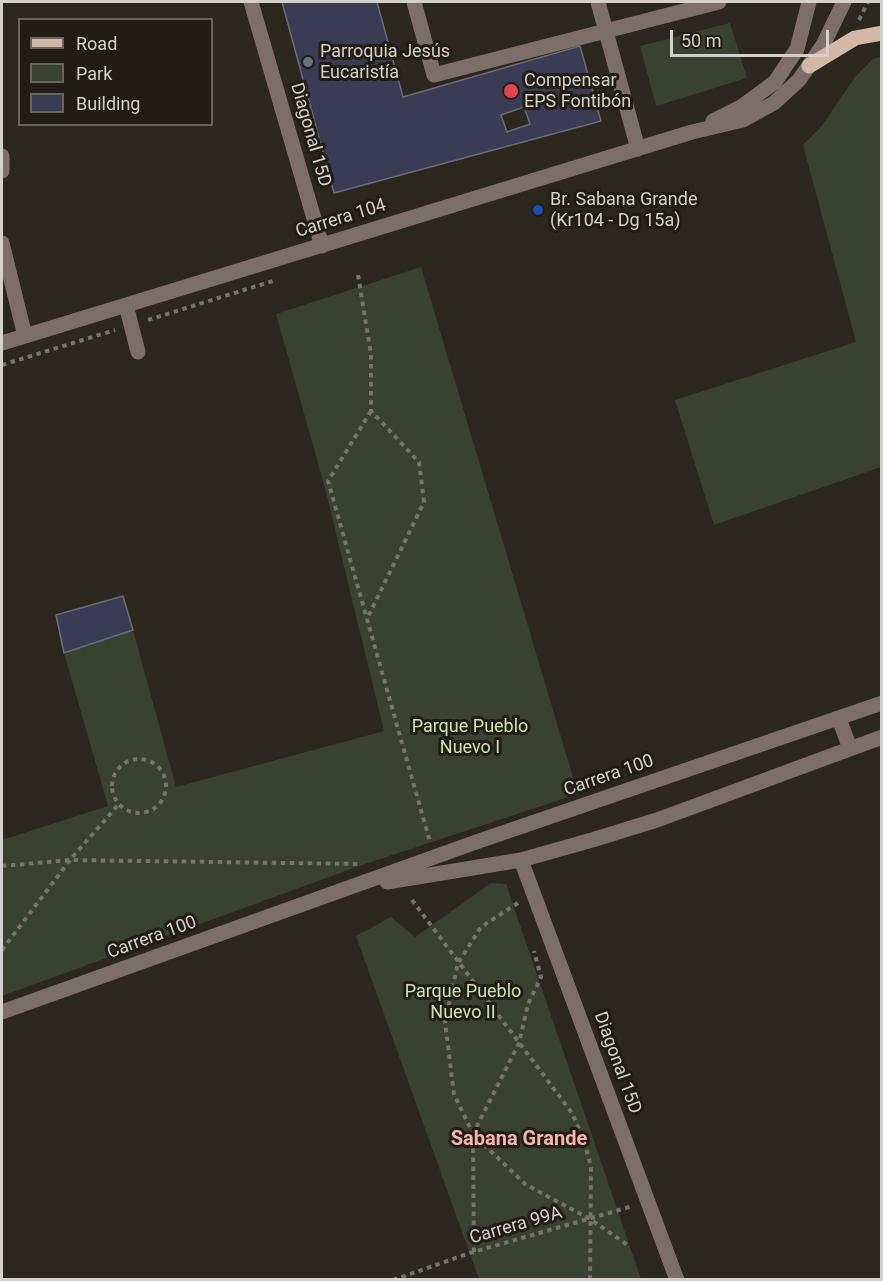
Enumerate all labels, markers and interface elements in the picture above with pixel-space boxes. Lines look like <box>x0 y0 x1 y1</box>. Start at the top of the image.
legend <box>18 18 213 126</box>
scale bar <box>673 18 832 56</box>
text: 50 m <box>681 30 721 51</box>
text: Road <box>76 33 117 54</box>
place label: Parroquia Jesús Eucaristía <box>320 41 450 84</box>
marker: Parroquia Jesús Eucaristía <box>301 55 315 69</box>
text: Park <box>76 63 112 84</box>
place label: Compensar EPS Fontibón <box>524 70 631 112</box>
street label: Diagonal 15D <box>285 81 335 189</box>
marker: Compensar EPS Fontibón <box>502 82 520 100</box>
text: Building <box>76 93 140 114</box>
place label: Br. Sabana Grande (Kr104 - Dg 15a) <box>550 189 697 232</box>
street label: Carrera 104 <box>293 195 389 243</box>
marker: Br. Sabana Grande (Kr104 - Dg 15a) <box>531 203 545 217</box>
park label: Parque Pueblo Nuevo I <box>412 716 528 758</box>
street label: Carrera 100 <box>561 751 657 801</box>
street label: Carrera 100 <box>104 912 200 964</box>
park label: Parque Pueblo Nuevo II <box>405 981 521 1024</box>
street label: Diagonal 15D <box>589 1009 645 1117</box>
district label: Sabana Grande <box>451 1128 587 1152</box>
street label: Carrera 99A <box>467 1203 565 1249</box>

